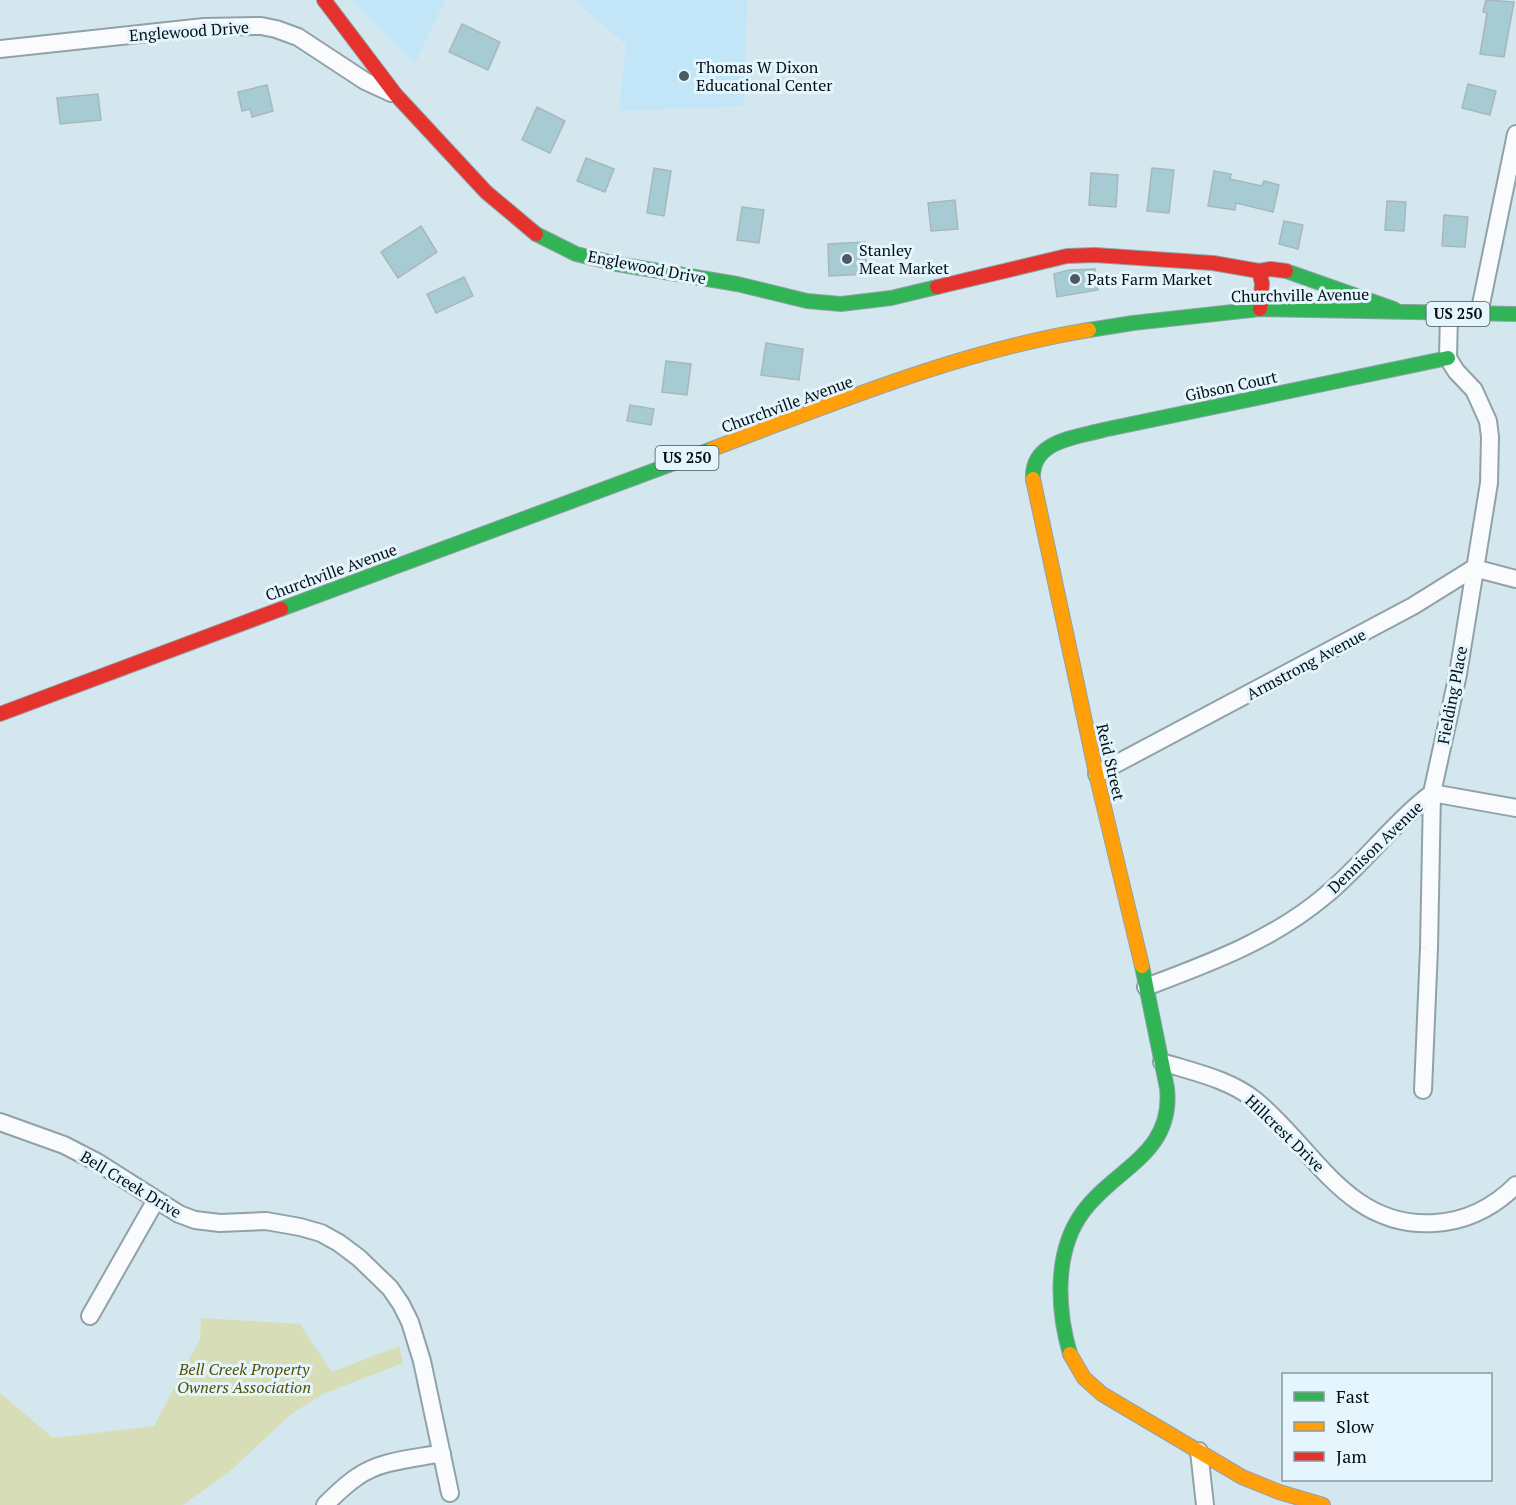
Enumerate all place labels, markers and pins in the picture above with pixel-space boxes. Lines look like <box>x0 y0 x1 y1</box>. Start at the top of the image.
place label: Thomas W Dixon Educational Center <box>696 56 833 96</box>
marker: Thomas W Dixon Educational Center <box>677 69 691 83</box>
place label: Stanley Meat Market <box>859 239 949 279</box>
marker: Stanley Meat Market <box>840 252 854 266</box>
place label: Pats Farm Market <box>1087 268 1212 290</box>
marker: Pats Farm Market <box>1068 272 1082 286</box>

